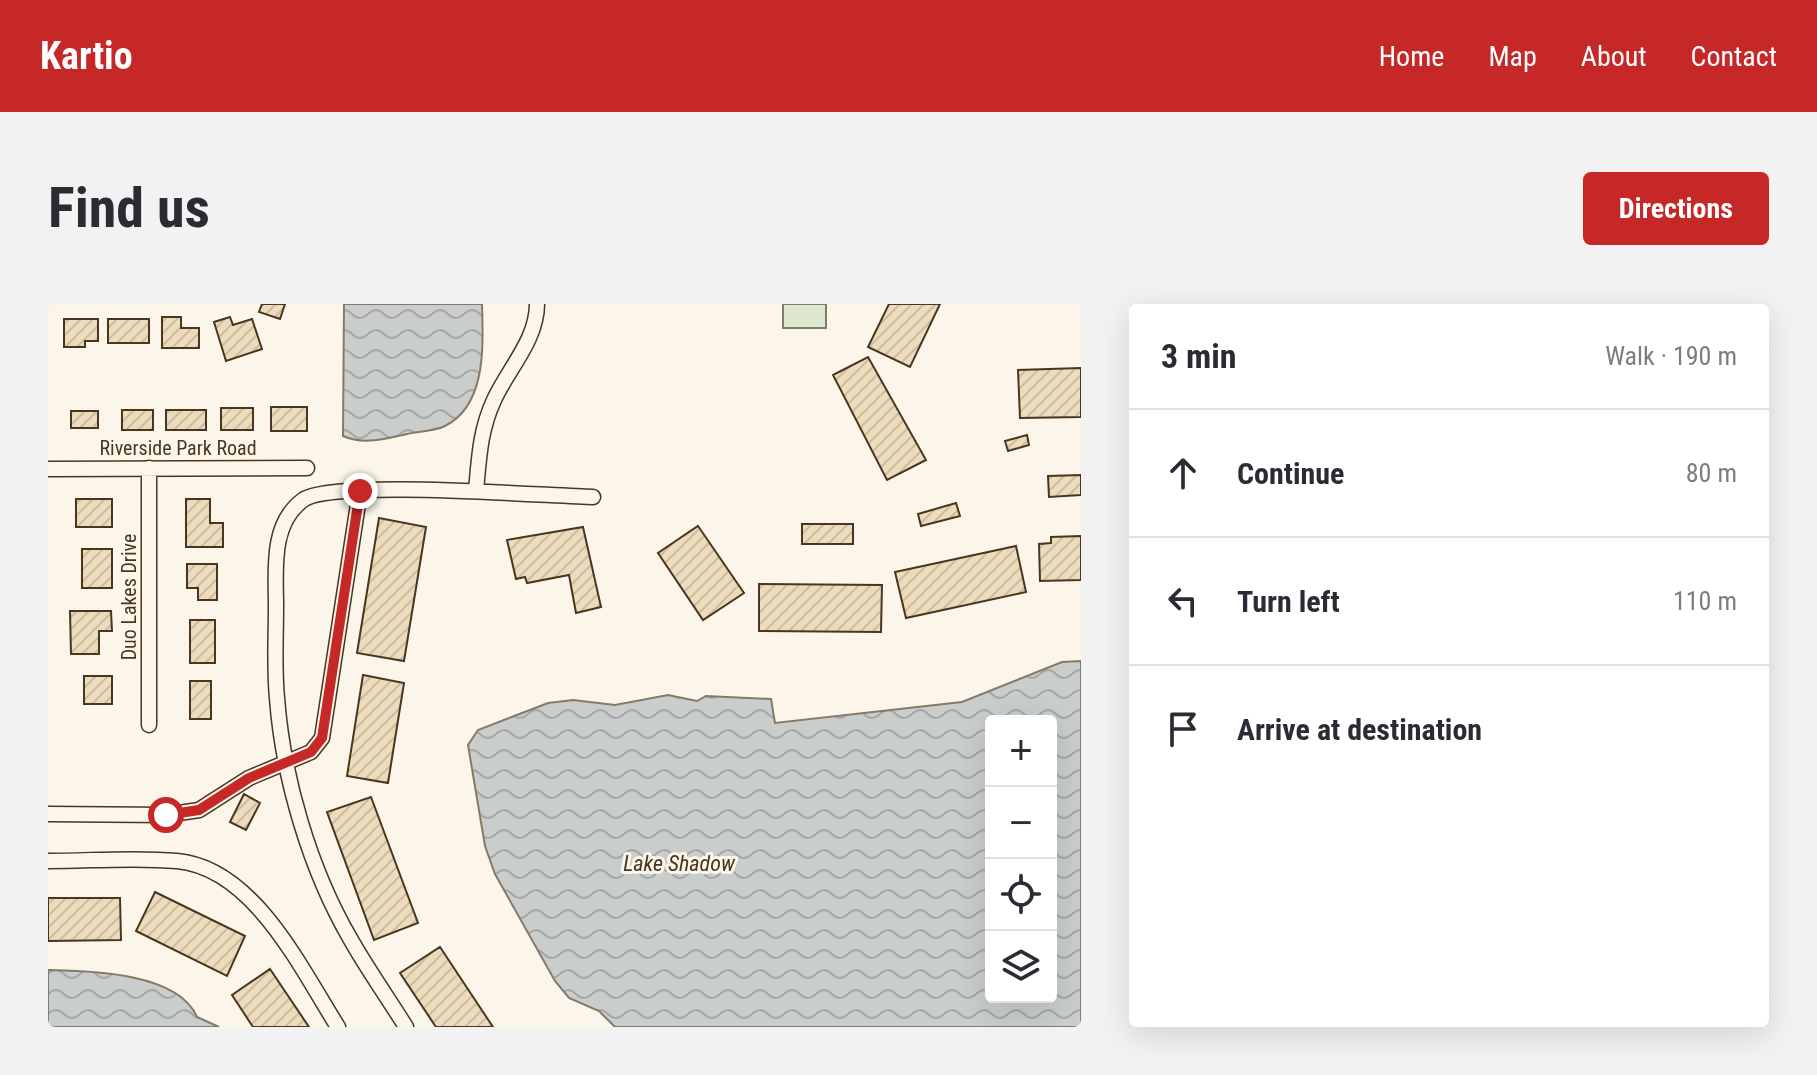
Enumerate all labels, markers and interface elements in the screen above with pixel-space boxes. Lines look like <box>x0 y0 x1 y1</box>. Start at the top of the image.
text: Kartio <box>40 34 133 78</box>
text: Home <box>1379 40 1444 73</box>
text: Map <box>1488 40 1537 73</box>
text: About <box>1581 40 1647 73</box>
text: Contact <box>1691 40 1777 73</box>
button: Directions <box>1583 172 1769 245</box>
text: Find us <box>48 175 210 241</box>
text: 3 min <box>1161 336 1237 376</box>
text: Walk · 190 m <box>1605 341 1737 371</box>
street label: Riverside Park Road <box>99 436 257 460</box>
icon: ahead <box>1161 451 1205 495</box>
text: Continue <box>1237 456 1344 491</box>
text: 80 m <box>1686 458 1737 488</box>
route end <box>342 473 378 509</box>
street label: Duo Lakes Drive <box>117 534 141 660</box>
icon: left <box>1161 579 1205 623</box>
text: Turn left <box>1237 584 1340 619</box>
text: 110 m <box>1673 586 1737 616</box>
icon: arrive <box>1161 707 1205 751</box>
text: Arrive at destination <box>1237 712 1482 747</box>
map controls <box>985 715 1057 1003</box>
button: + <box>985 715 1057 787</box>
button: − <box>985 787 1057 859</box>
route start <box>148 797 184 833</box>
water label: Lake Shadow <box>623 851 736 876</box>
button: locate <box>985 859 1057 931</box>
button: layers <box>985 931 1057 1003</box>

